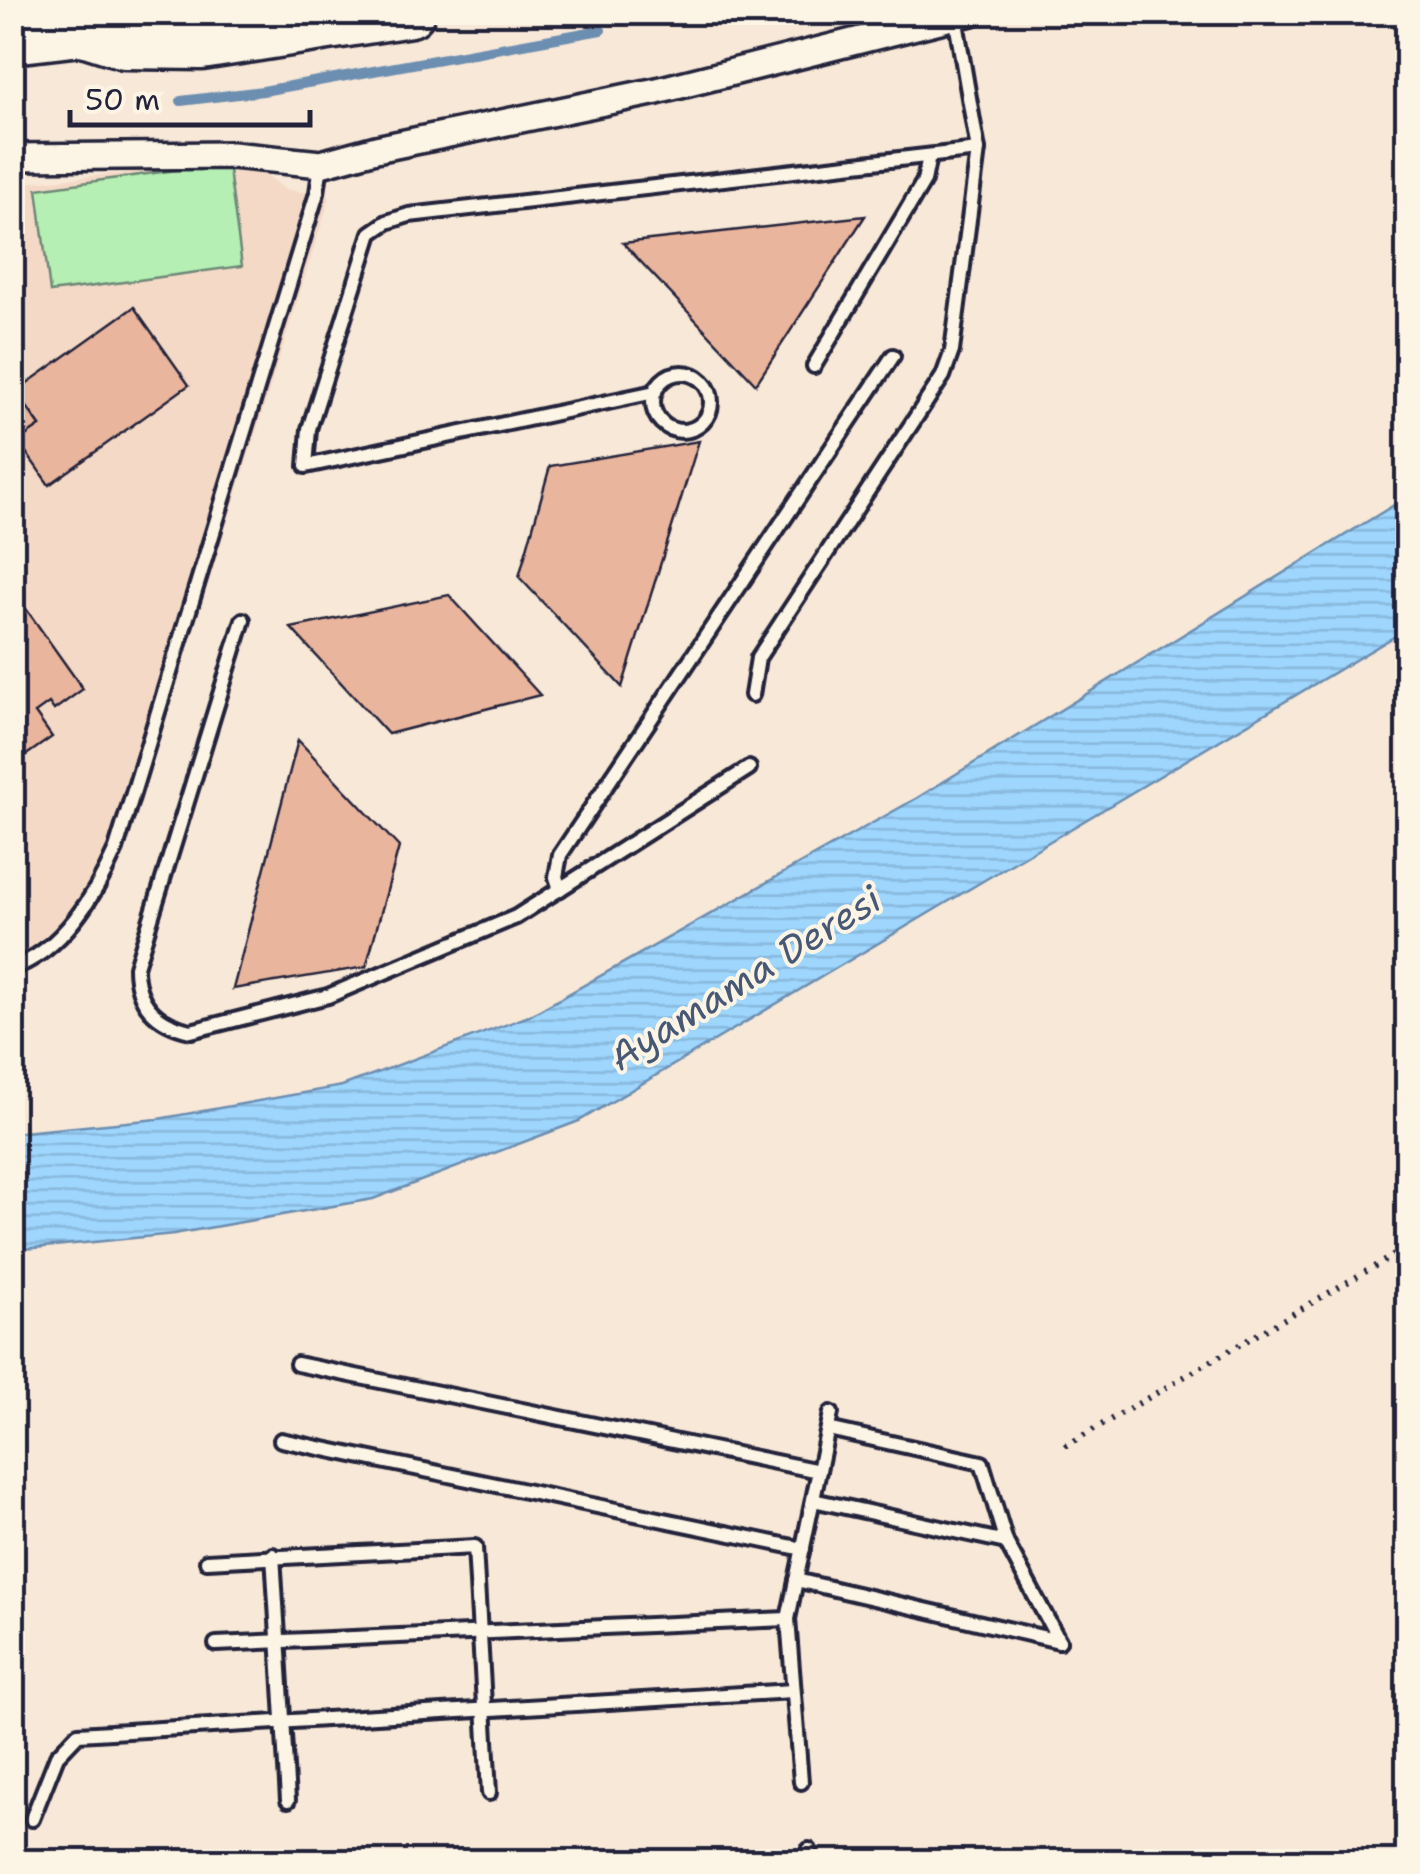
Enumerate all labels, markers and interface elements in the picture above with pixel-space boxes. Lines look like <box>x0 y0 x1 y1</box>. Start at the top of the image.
scale bar <box>70 65 310 127</box>
text: 50 m <box>85 79 160 120</box>
water label: Ayamama Deresi <box>599 873 891 1082</box>

